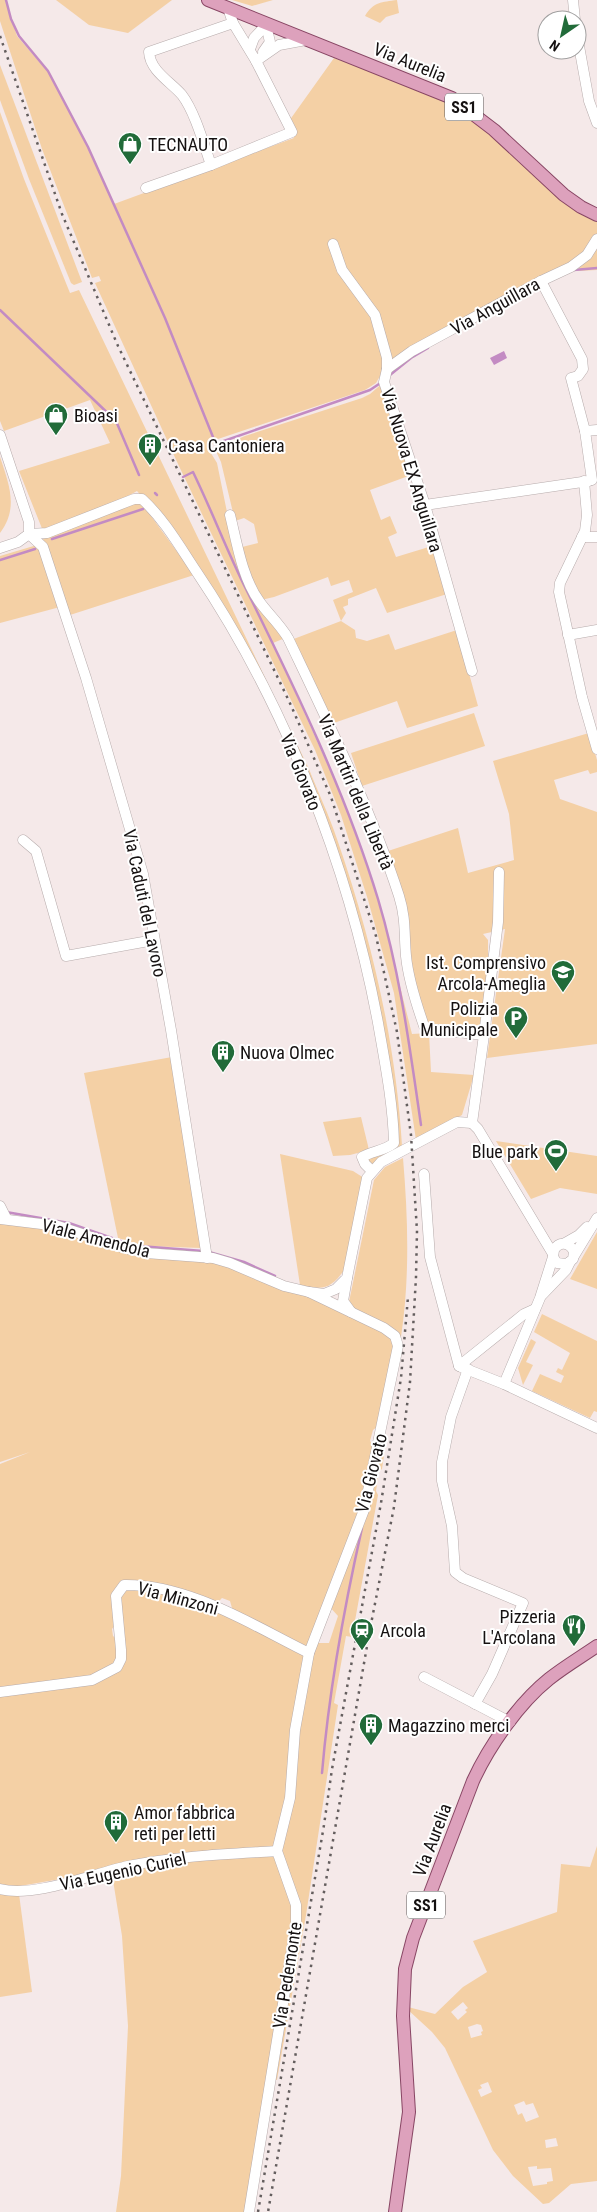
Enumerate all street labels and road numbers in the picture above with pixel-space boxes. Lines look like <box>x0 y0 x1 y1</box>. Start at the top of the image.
street label: Via Aurelia <box>371 38 449 86</box>
road number: SS1 <box>445 94 483 120</box>
street label: Via Anguillara <box>447 273 543 339</box>
street label: Via Nuova EX Anguillara <box>377 385 447 555</box>
street label: Via Martiri della Libertà <box>314 711 398 873</box>
street label: Via Giovato <box>276 731 326 813</box>
street label: Via Caduti del Lavoro <box>119 827 171 979</box>
street label: Viale Amendola <box>39 1214 153 1262</box>
street label: Via Giovato <box>351 1431 391 1515</box>
street label: Via Minzoni <box>135 1577 221 1619</box>
street label: Via Aurelia <box>408 1800 456 1880</box>
street label: Via Eugenio Curiel <box>58 1847 188 1895</box>
road number: SS1 <box>407 1892 445 1918</box>
street label: Via Pedemonte <box>268 1920 306 2030</box>

